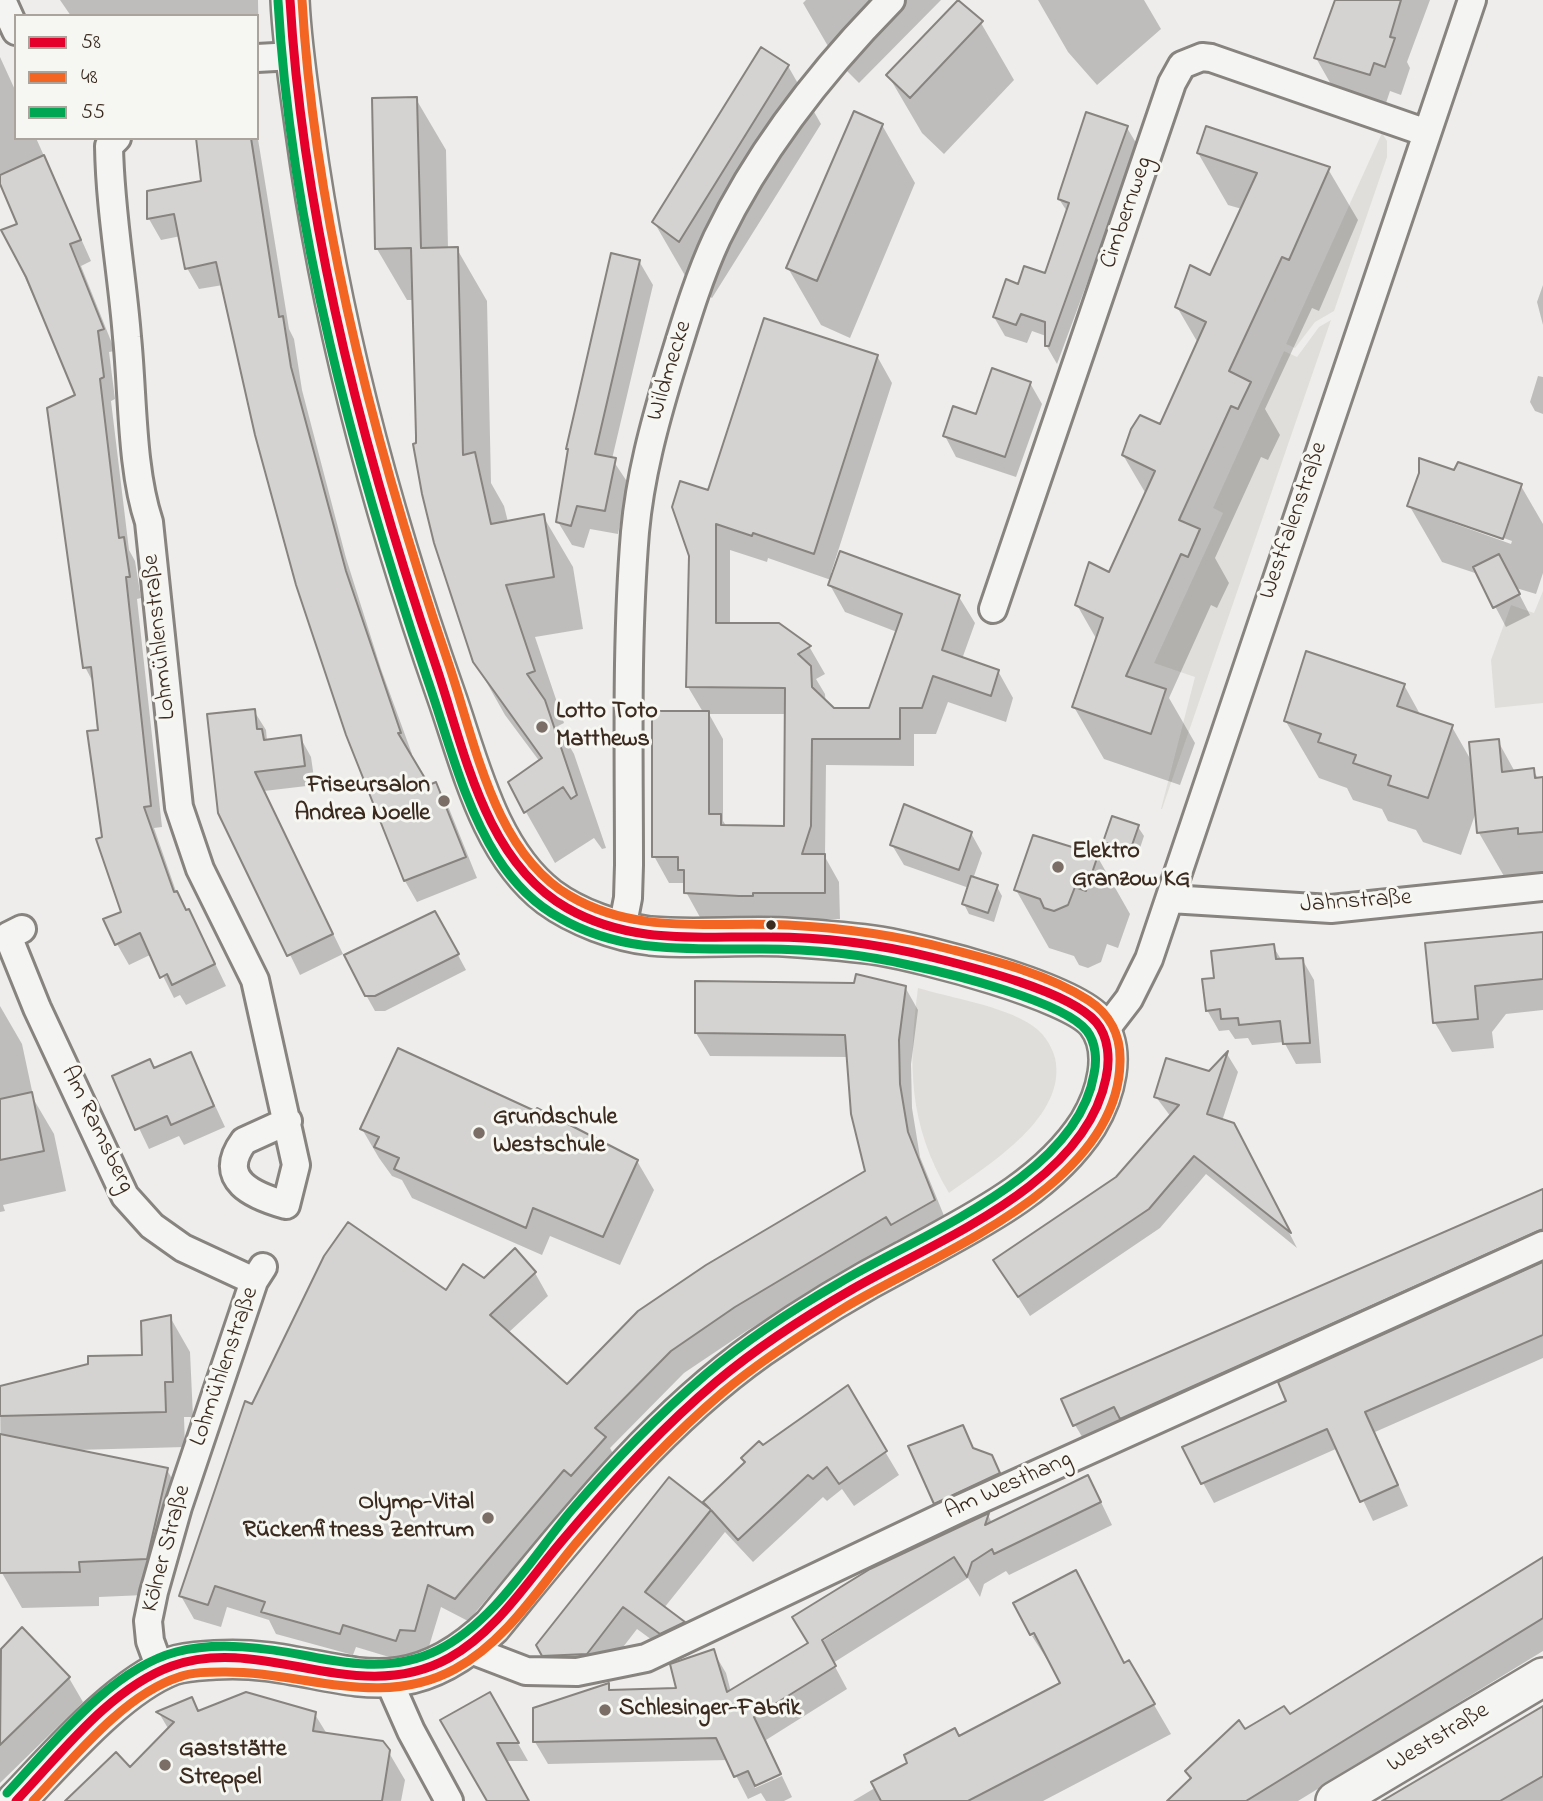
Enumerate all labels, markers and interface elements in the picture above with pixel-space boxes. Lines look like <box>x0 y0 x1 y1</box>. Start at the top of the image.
legend <box>14 14 259 140</box>
text: 58 <box>81 28 101 58</box>
text: 48 <box>81 63 98 93</box>
text: 55 <box>81 98 105 128</box>
street label: Cimbernweg <box>1095 153 1161 273</box>
street label: Wildmecke <box>642 318 700 424</box>
street label: Westfalenstraße <box>1255 439 1335 603</box>
street label: Lohmühlenstraße <box>138 553 184 721</box>
place label: Lotto Toto Matthews <box>556 699 658 755</box>
marker: Lotto Toto Matthews <box>534 719 550 735</box>
place label: Friseursalon Andrea Noelle <box>294 773 430 829</box>
marker: Friseursalon Andrea Noelle <box>436 793 452 809</box>
place label: Elektro Granzow KG <box>1072 839 1190 895</box>
marker: Elektro Granzow KG <box>1050 859 1066 875</box>
street label: Jahnstraße <box>1299 885 1413 921</box>
unlabelled marker <box>764 918 778 932</box>
street label: Am Ramsberg <box>53 1062 139 1198</box>
place label: Grundschule Westschule <box>493 1105 617 1161</box>
marker: Grundschule Westschule <box>471 1125 487 1141</box>
street label: Lohmühlenstraße <box>185 1284 267 1450</box>
street label: Am Westhang <box>941 1446 1077 1528</box>
street label: Kölner Straße <box>137 1482 199 1616</box>
place label: Olymp-Vital Rückenfitness Zentrum <box>243 1490 474 1546</box>
marker: Olymp-Vital Rückenfitness Zentrum <box>480 1510 496 1526</box>
place label: Schlesinger-Fabrik <box>619 1696 801 1724</box>
street label: Weststraße <box>1383 1697 1495 1781</box>
marker: Schlesinger-Fabrik <box>597 1702 613 1718</box>
place label: Gaststätte Streppel <box>179 1737 287 1793</box>
marker: Gaststätte Streppel <box>157 1757 173 1773</box>

